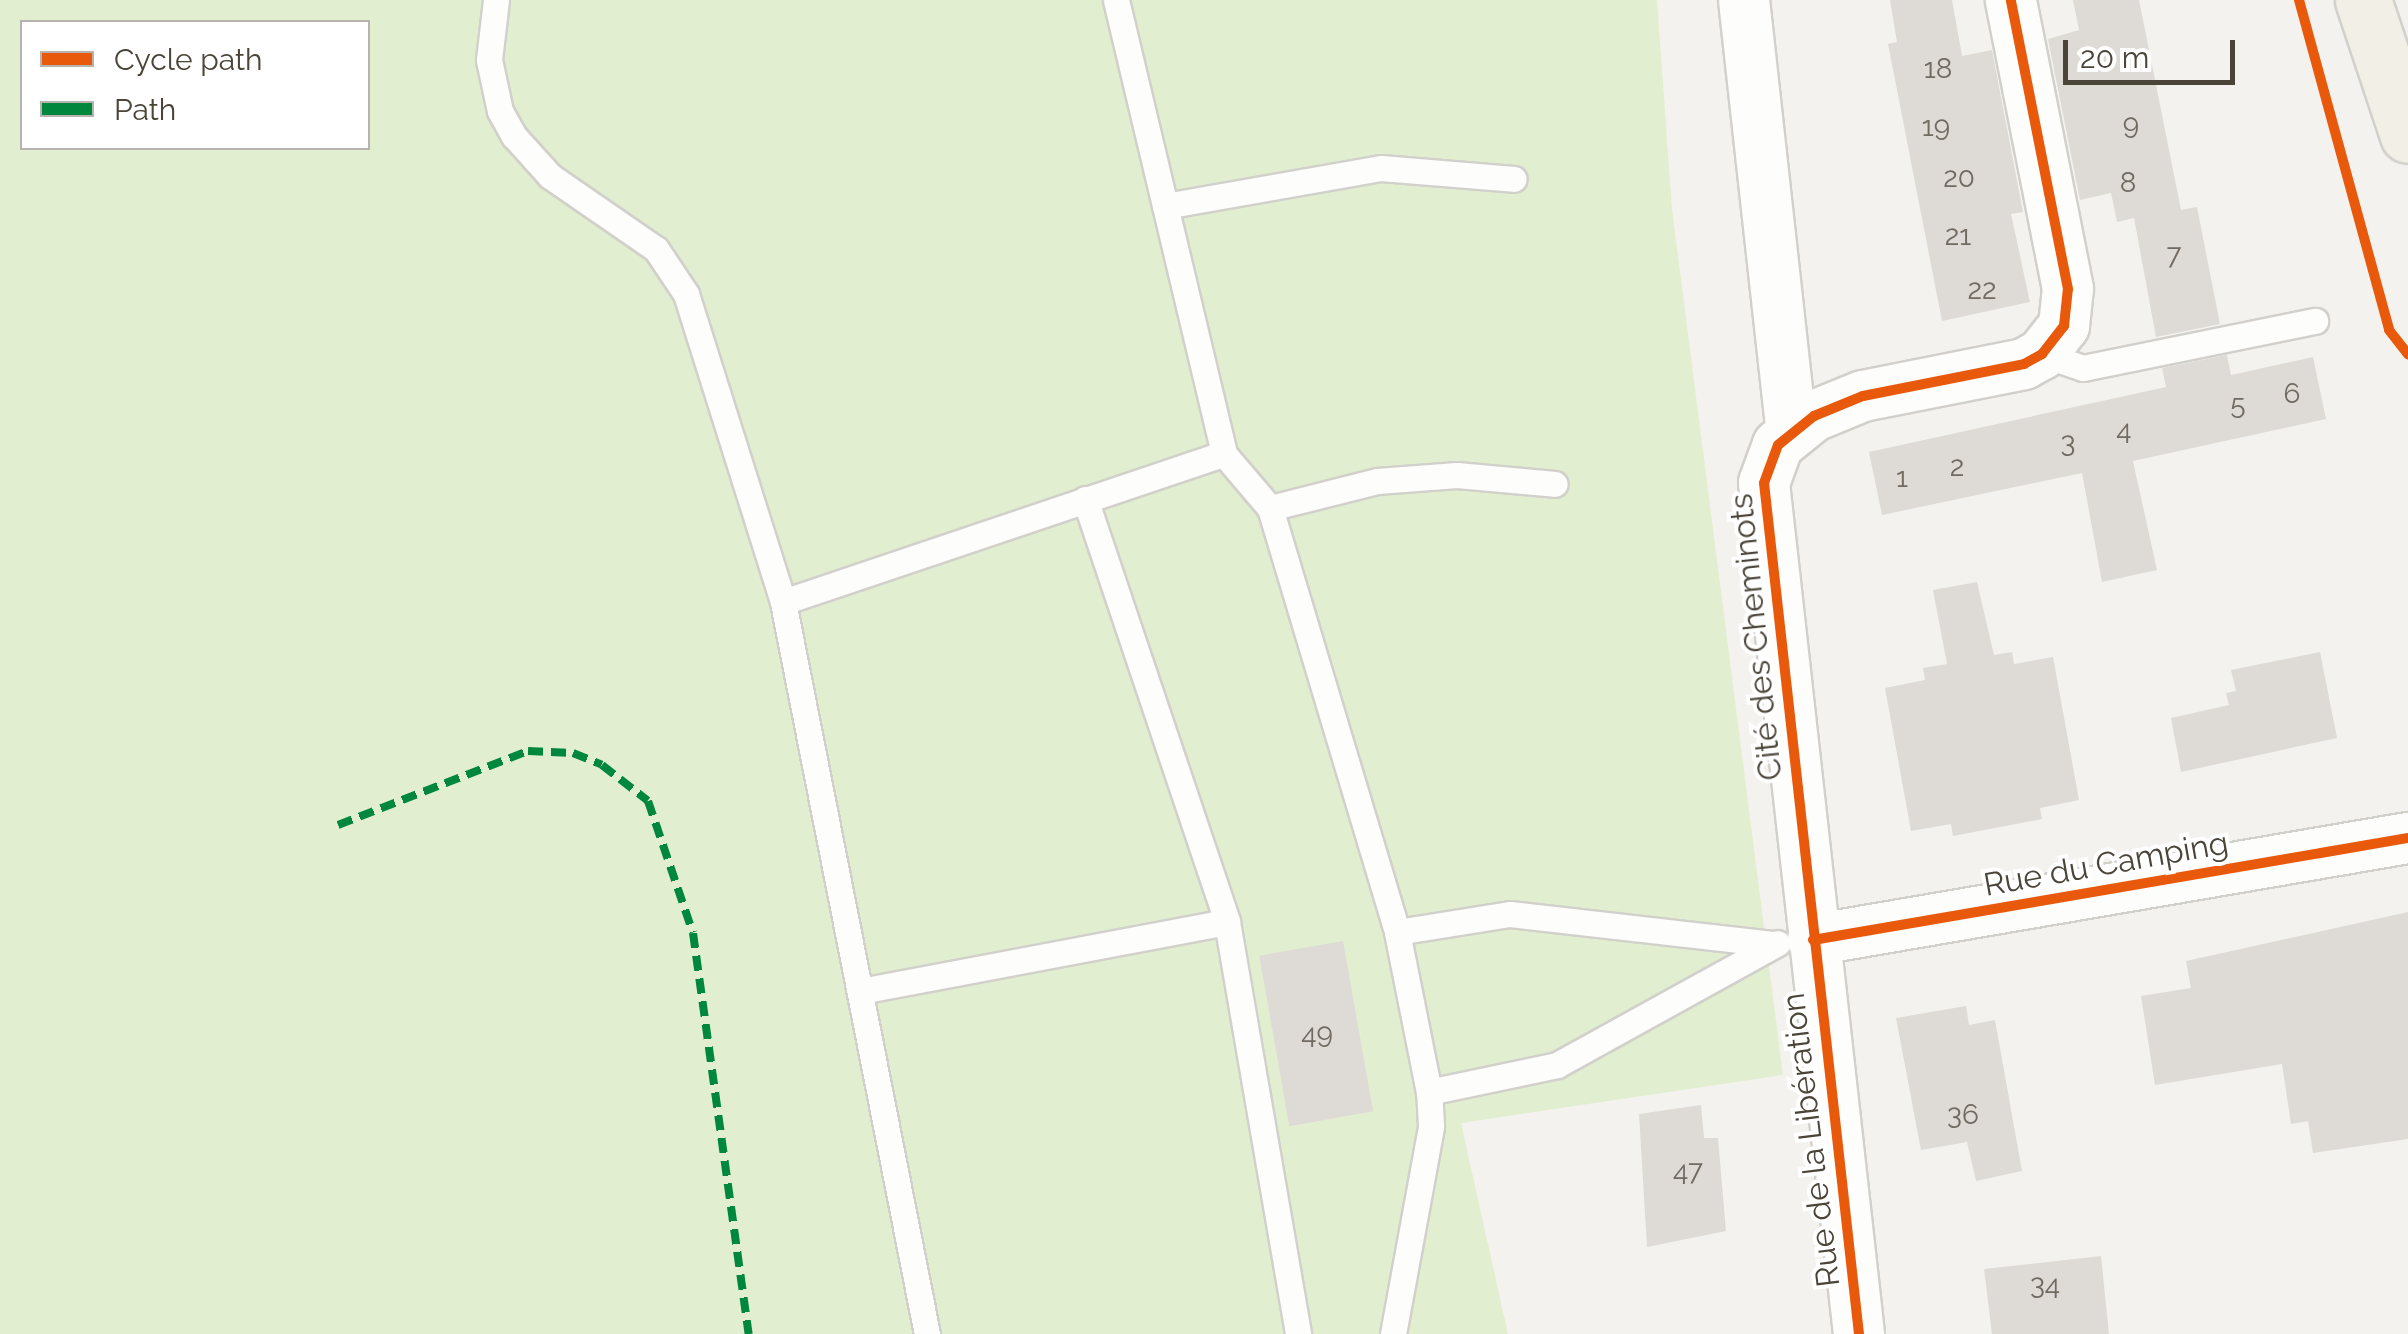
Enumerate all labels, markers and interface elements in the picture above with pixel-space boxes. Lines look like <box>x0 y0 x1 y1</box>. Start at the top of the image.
legend <box>20 20 370 150</box>
scale bar <box>2068 20 2240 82</box>
text: 20 m <box>2080 40 2149 75</box>
text: Cycle path <box>114 42 262 77</box>
house number: 18 <box>1924 52 1952 86</box>
text: Path <box>114 92 176 127</box>
house number: 9 <box>2123 108 2139 142</box>
house number: 19 <box>1922 110 1950 144</box>
house number: 20 <box>1943 161 1975 195</box>
house number: 8 <box>2120 166 2136 200</box>
house number: 21 <box>1945 219 1971 253</box>
house number: 7 <box>2167 238 2181 272</box>
house number: 22 <box>1967 273 1997 307</box>
house number: 6 <box>2284 377 2300 411</box>
house number: 5 <box>2230 388 2246 422</box>
house number: 4 <box>2116 413 2132 447</box>
house number: 3 <box>2061 426 2075 460</box>
house number: 2 <box>1950 450 1964 484</box>
house number: 1 <box>1896 461 1908 495</box>
street label: Cité des Cheminots <box>1722 492 1790 782</box>
street label: Rue du Camping <box>1981 824 2231 904</box>
street label: Rue de la Libération <box>1774 991 1848 1289</box>
house number: 49 <box>1301 1017 1333 1051</box>
house number: 36 <box>1947 1098 1979 1132</box>
house number: 47 <box>1673 1154 1703 1188</box>
house number: 34 <box>2030 1268 2060 1302</box>

